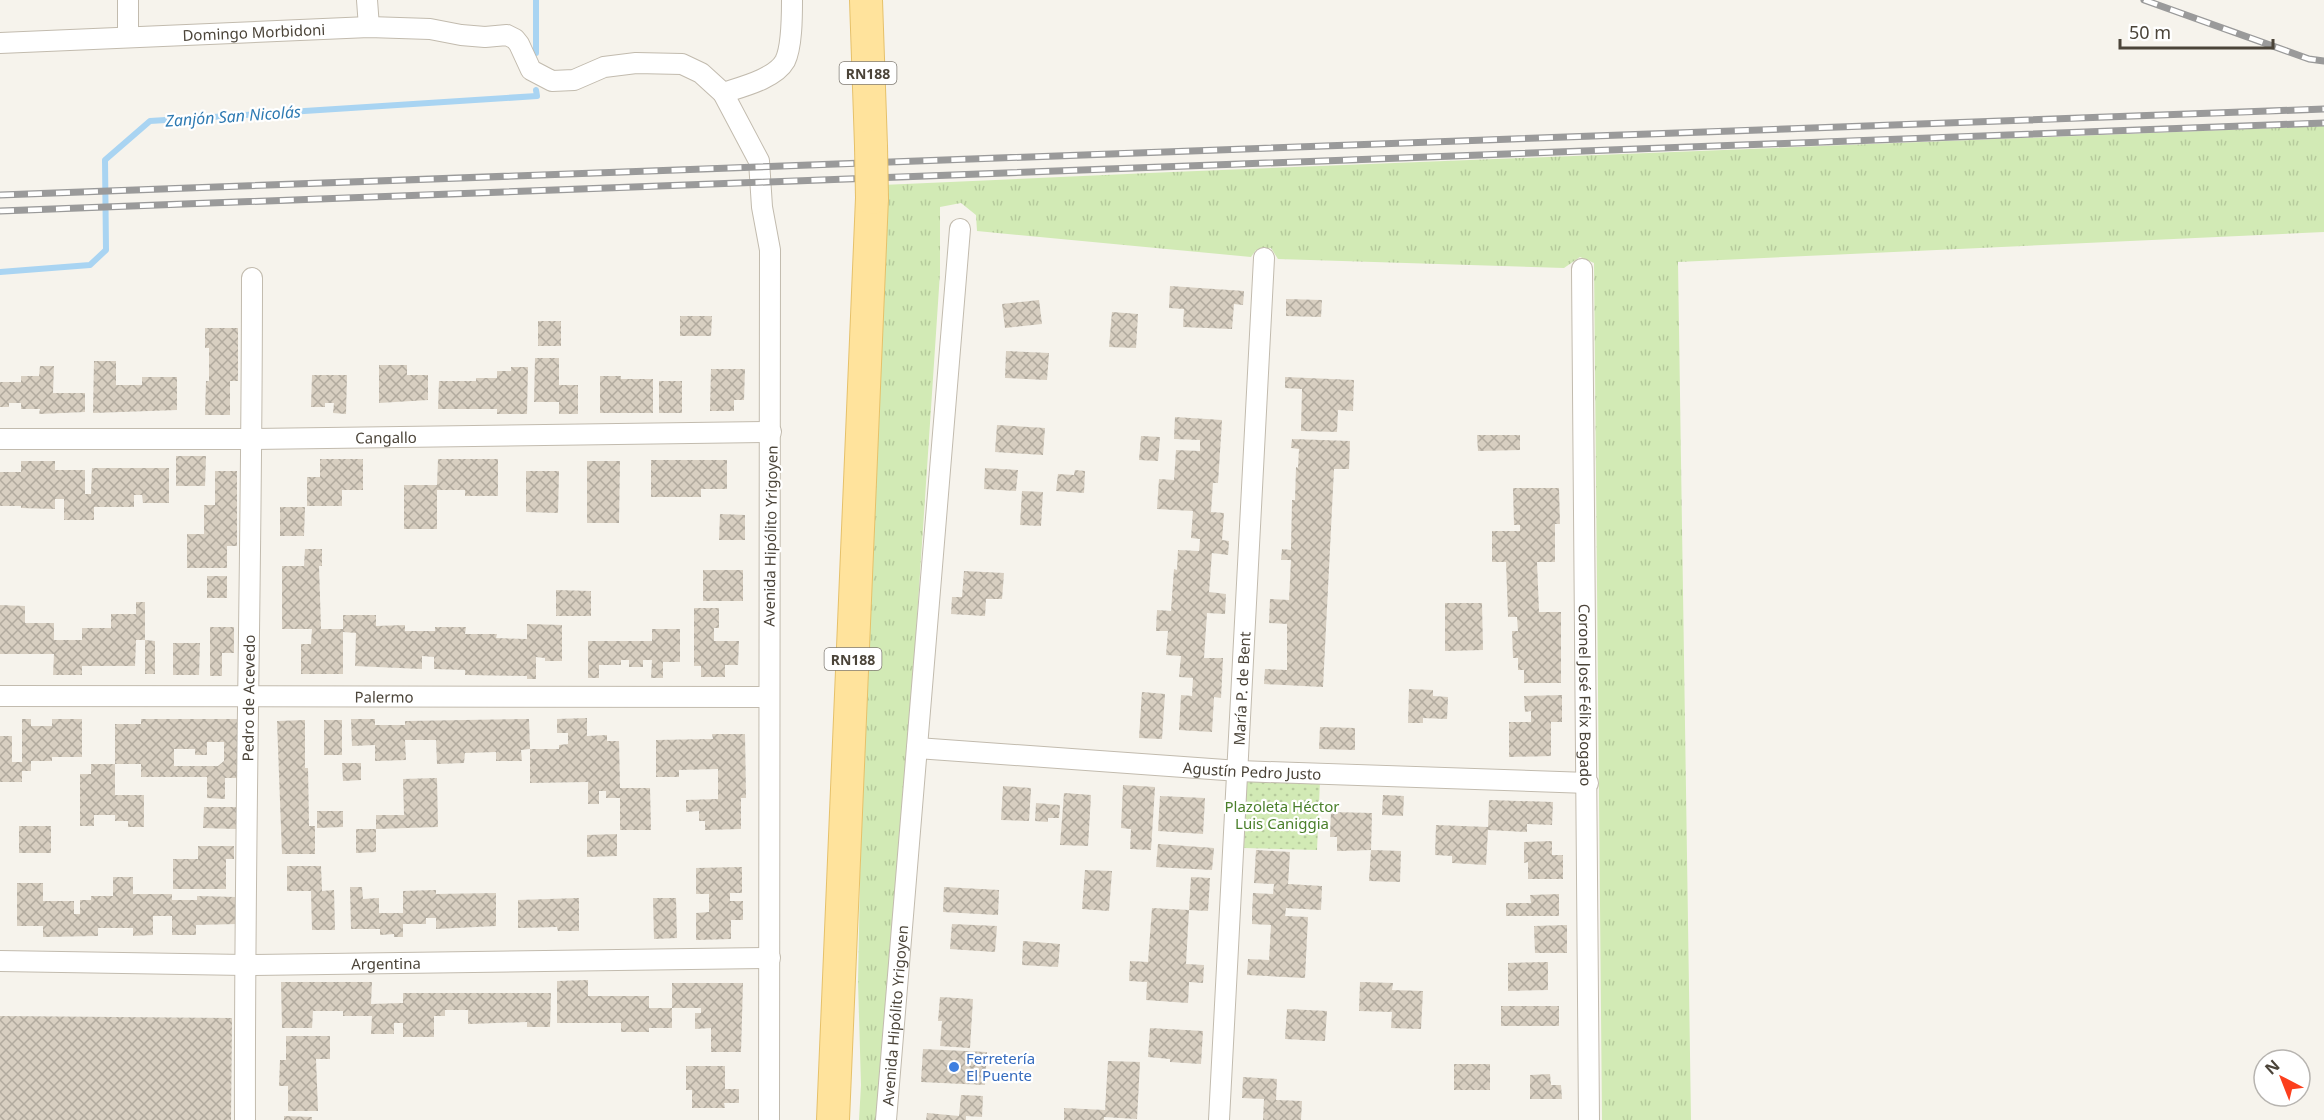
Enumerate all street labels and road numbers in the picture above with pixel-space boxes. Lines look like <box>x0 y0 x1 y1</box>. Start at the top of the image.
street label: Domingo Morbidoni <box>182 19 326 45</box>
road number: RN188 <box>840 62 896 84</box>
street label: Cangallo <box>355 427 417 448</box>
street label: Avenida Hipólito Yrigoyen <box>758 445 782 627</box>
street label: Coronel José Félix Bogado <box>1575 604 1596 786</box>
street label: María P. de Bent <box>1229 631 1255 746</box>
street label: Pedro de Acevedo <box>237 635 259 761</box>
road number: RN188 <box>824 648 882 670</box>
street label: Palermo <box>354 686 414 707</box>
street label: Agustín Pedro Justo <box>1182 757 1322 784</box>
street label: Avenida Hipólito Yrigoyen <box>877 924 912 1107</box>
street label: Argentina <box>351 953 421 974</box>

